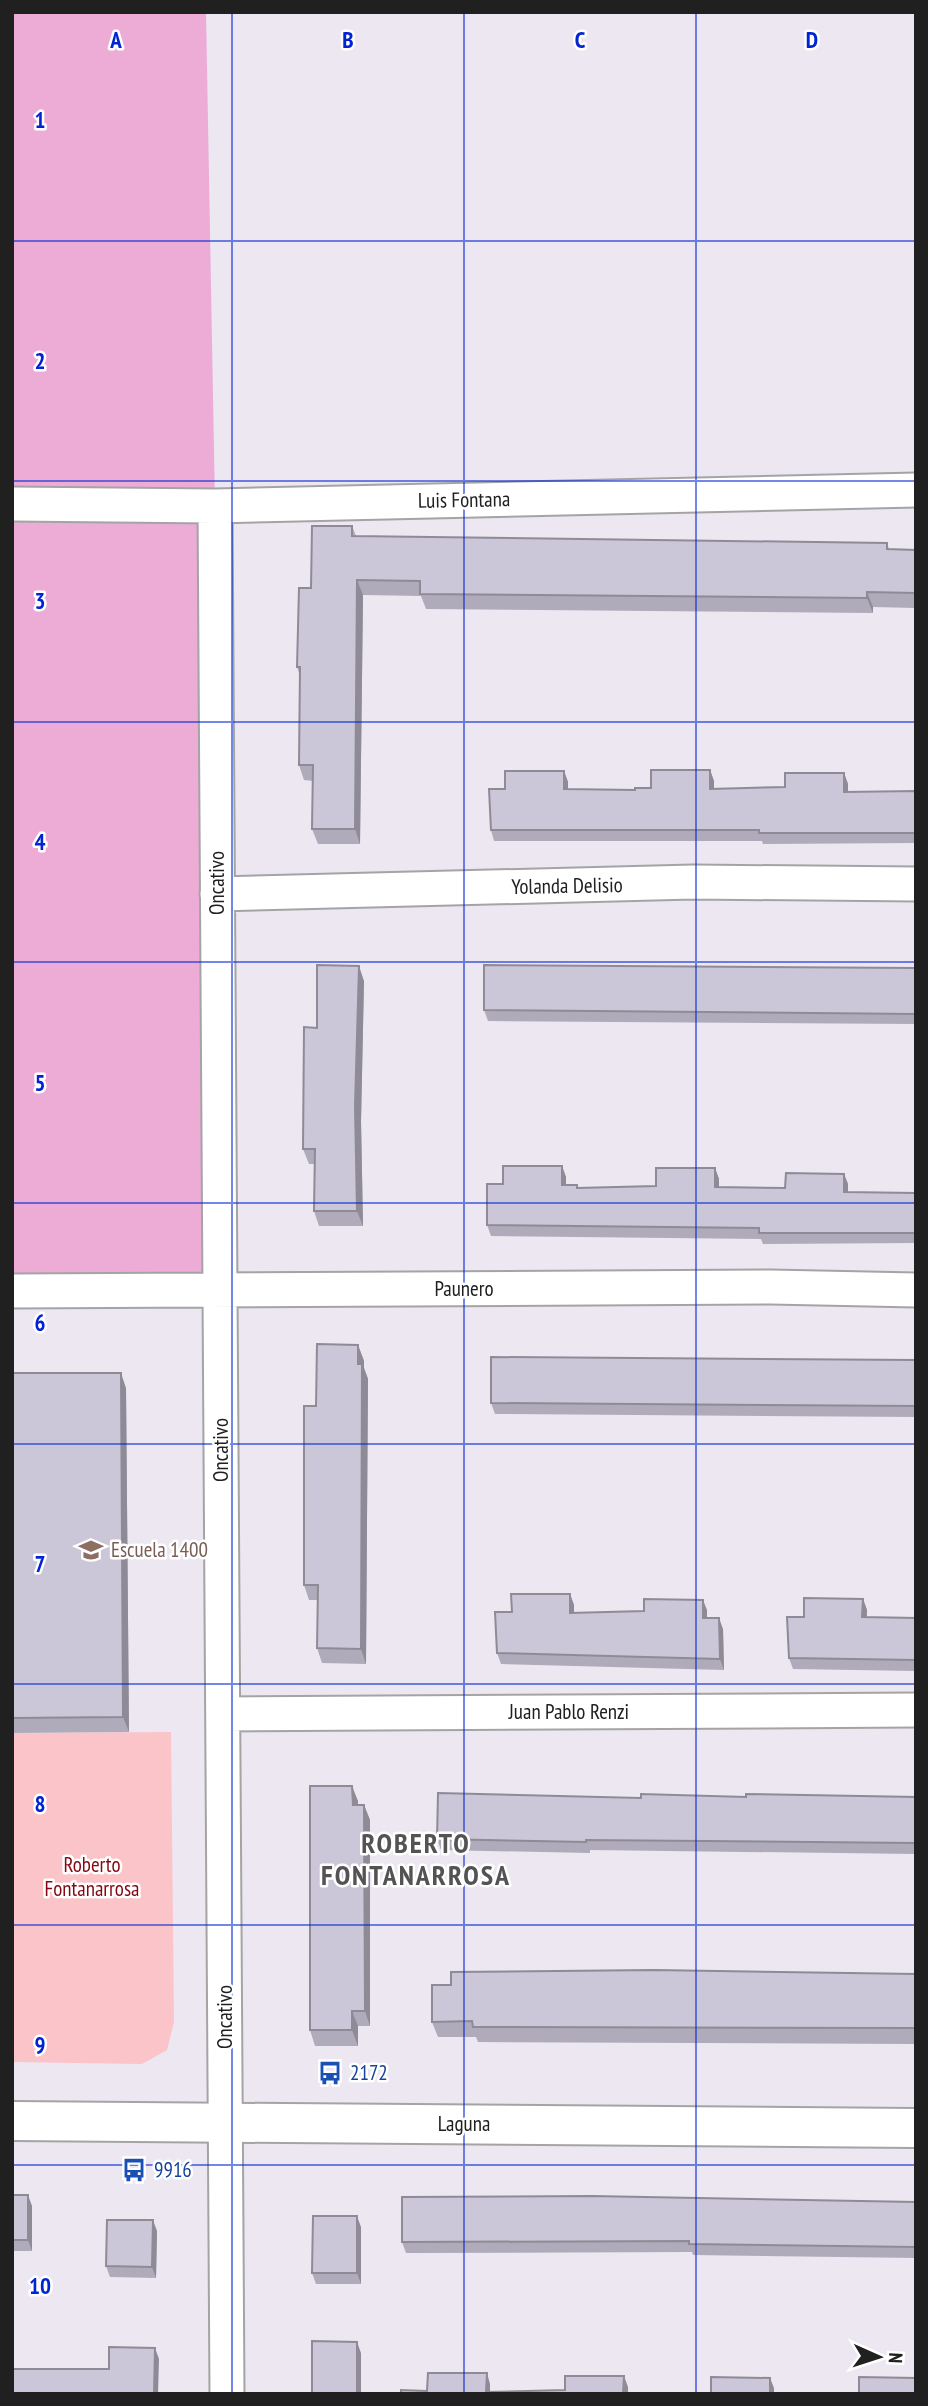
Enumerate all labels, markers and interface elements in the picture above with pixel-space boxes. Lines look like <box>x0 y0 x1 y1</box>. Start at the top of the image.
text: A <box>109 25 122 54</box>
text: B <box>342 25 354 54</box>
text: C <box>575 25 586 54</box>
text: D <box>806 25 818 54</box>
text: 1 <box>35 105 46 134</box>
text: 2 <box>35 346 46 375</box>
street label: Luis Fontana <box>418 485 510 514</box>
text: 3 <box>35 586 46 615</box>
text: 4 <box>35 827 46 856</box>
street label: Oncativo <box>203 851 230 915</box>
street label: Yolanda Delisio <box>511 871 623 900</box>
text: 5 <box>35 1068 46 1097</box>
street label: Paunero <box>434 1275 494 1302</box>
text: 6 <box>35 1308 46 1337</box>
street label: Oncativo <box>207 1418 234 1482</box>
school or university icon: Escuela 1400 <box>77 1536 105 1564</box>
place label: Escuela 1400 <box>111 1536 208 1563</box>
text: 7 <box>35 1549 46 1578</box>
street label: Juan Pablo Renzi <box>508 1698 629 1725</box>
text: 8 <box>35 1789 46 1818</box>
district label: ROBERTO FONTANARROSA <box>321 1824 511 1893</box>
park label: Roberto Fontanarrosa <box>45 1851 139 1902</box>
street label: Oncativo <box>211 1985 238 2049</box>
text: 9 <box>35 2030 46 2059</box>
bus stop icon: 2172 <box>316 2059 344 2087</box>
place label: 2172 <box>350 2059 388 2086</box>
street label: Laguna <box>438 2110 490 2137</box>
bus stop icon: 9916 <box>120 2156 148 2184</box>
place label: 9916 <box>154 2156 192 2183</box>
text: 10 <box>29 2271 51 2300</box>
north arrow <box>844 2322 914 2392</box>
text: N <box>884 2352 908 2364</box>

